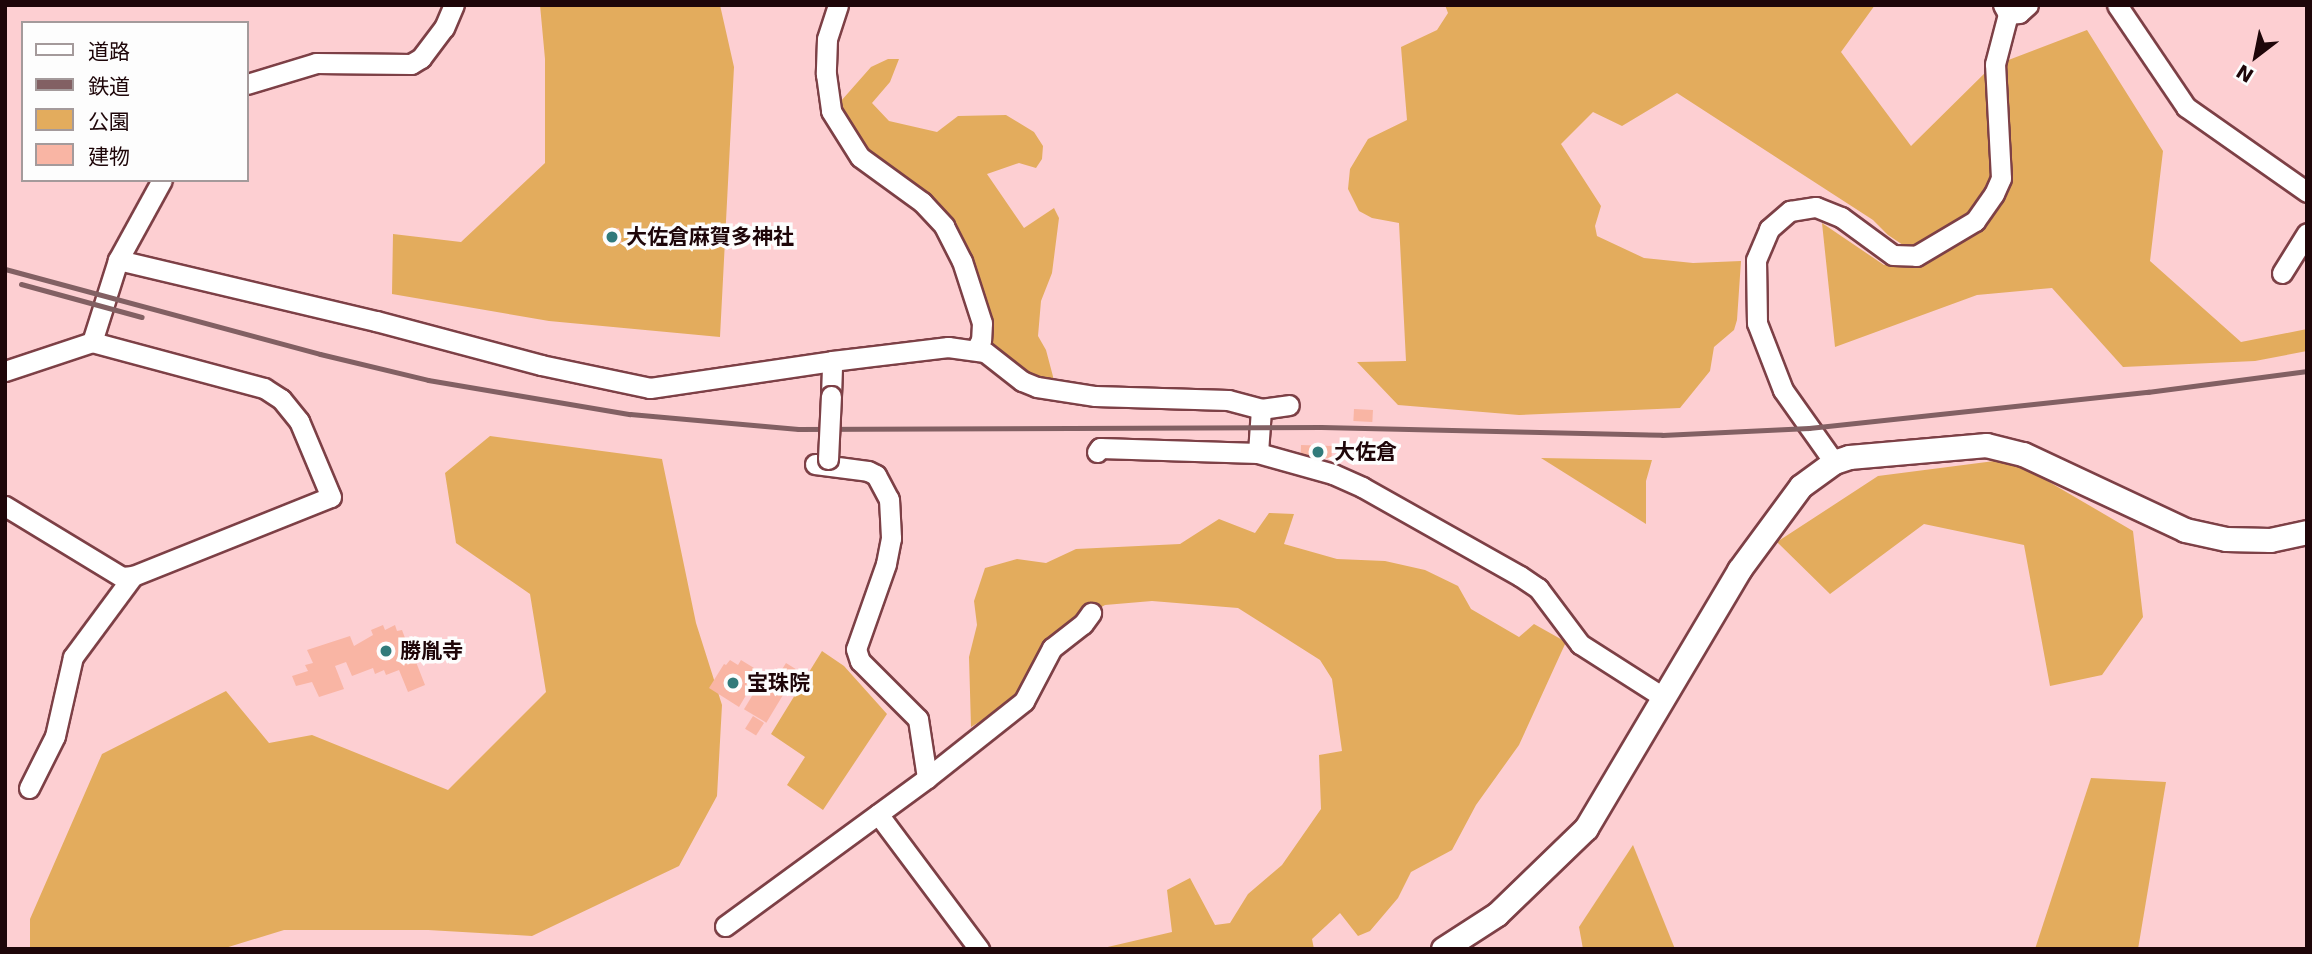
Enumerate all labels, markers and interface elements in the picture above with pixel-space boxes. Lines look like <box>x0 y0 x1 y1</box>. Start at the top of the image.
legend <box>21 21 248 182</box>
north arrow <box>2221 21 2291 91</box>
text: 道路 <box>88 40 130 64</box>
text: N <box>2232 60 2257 87</box>
text: 鉄道 <box>88 75 130 99</box>
text: 公園 <box>88 110 130 134</box>
text: 建物 <box>88 145 130 169</box>
place label: 大佐倉麻賀多神社 <box>626 224 794 250</box>
marker: 大佐倉麻賀多神社 <box>604 229 620 245</box>
place label: 大佐倉 <box>1334 439 1397 465</box>
marker: 大佐倉 <box>1308 442 1328 462</box>
place label: 勝胤寺 <box>400 638 463 664</box>
marker: 勝胤寺 <box>378 643 394 659</box>
place label: 宝珠院 <box>747 670 810 696</box>
marker: 宝珠院 <box>725 675 741 691</box>

